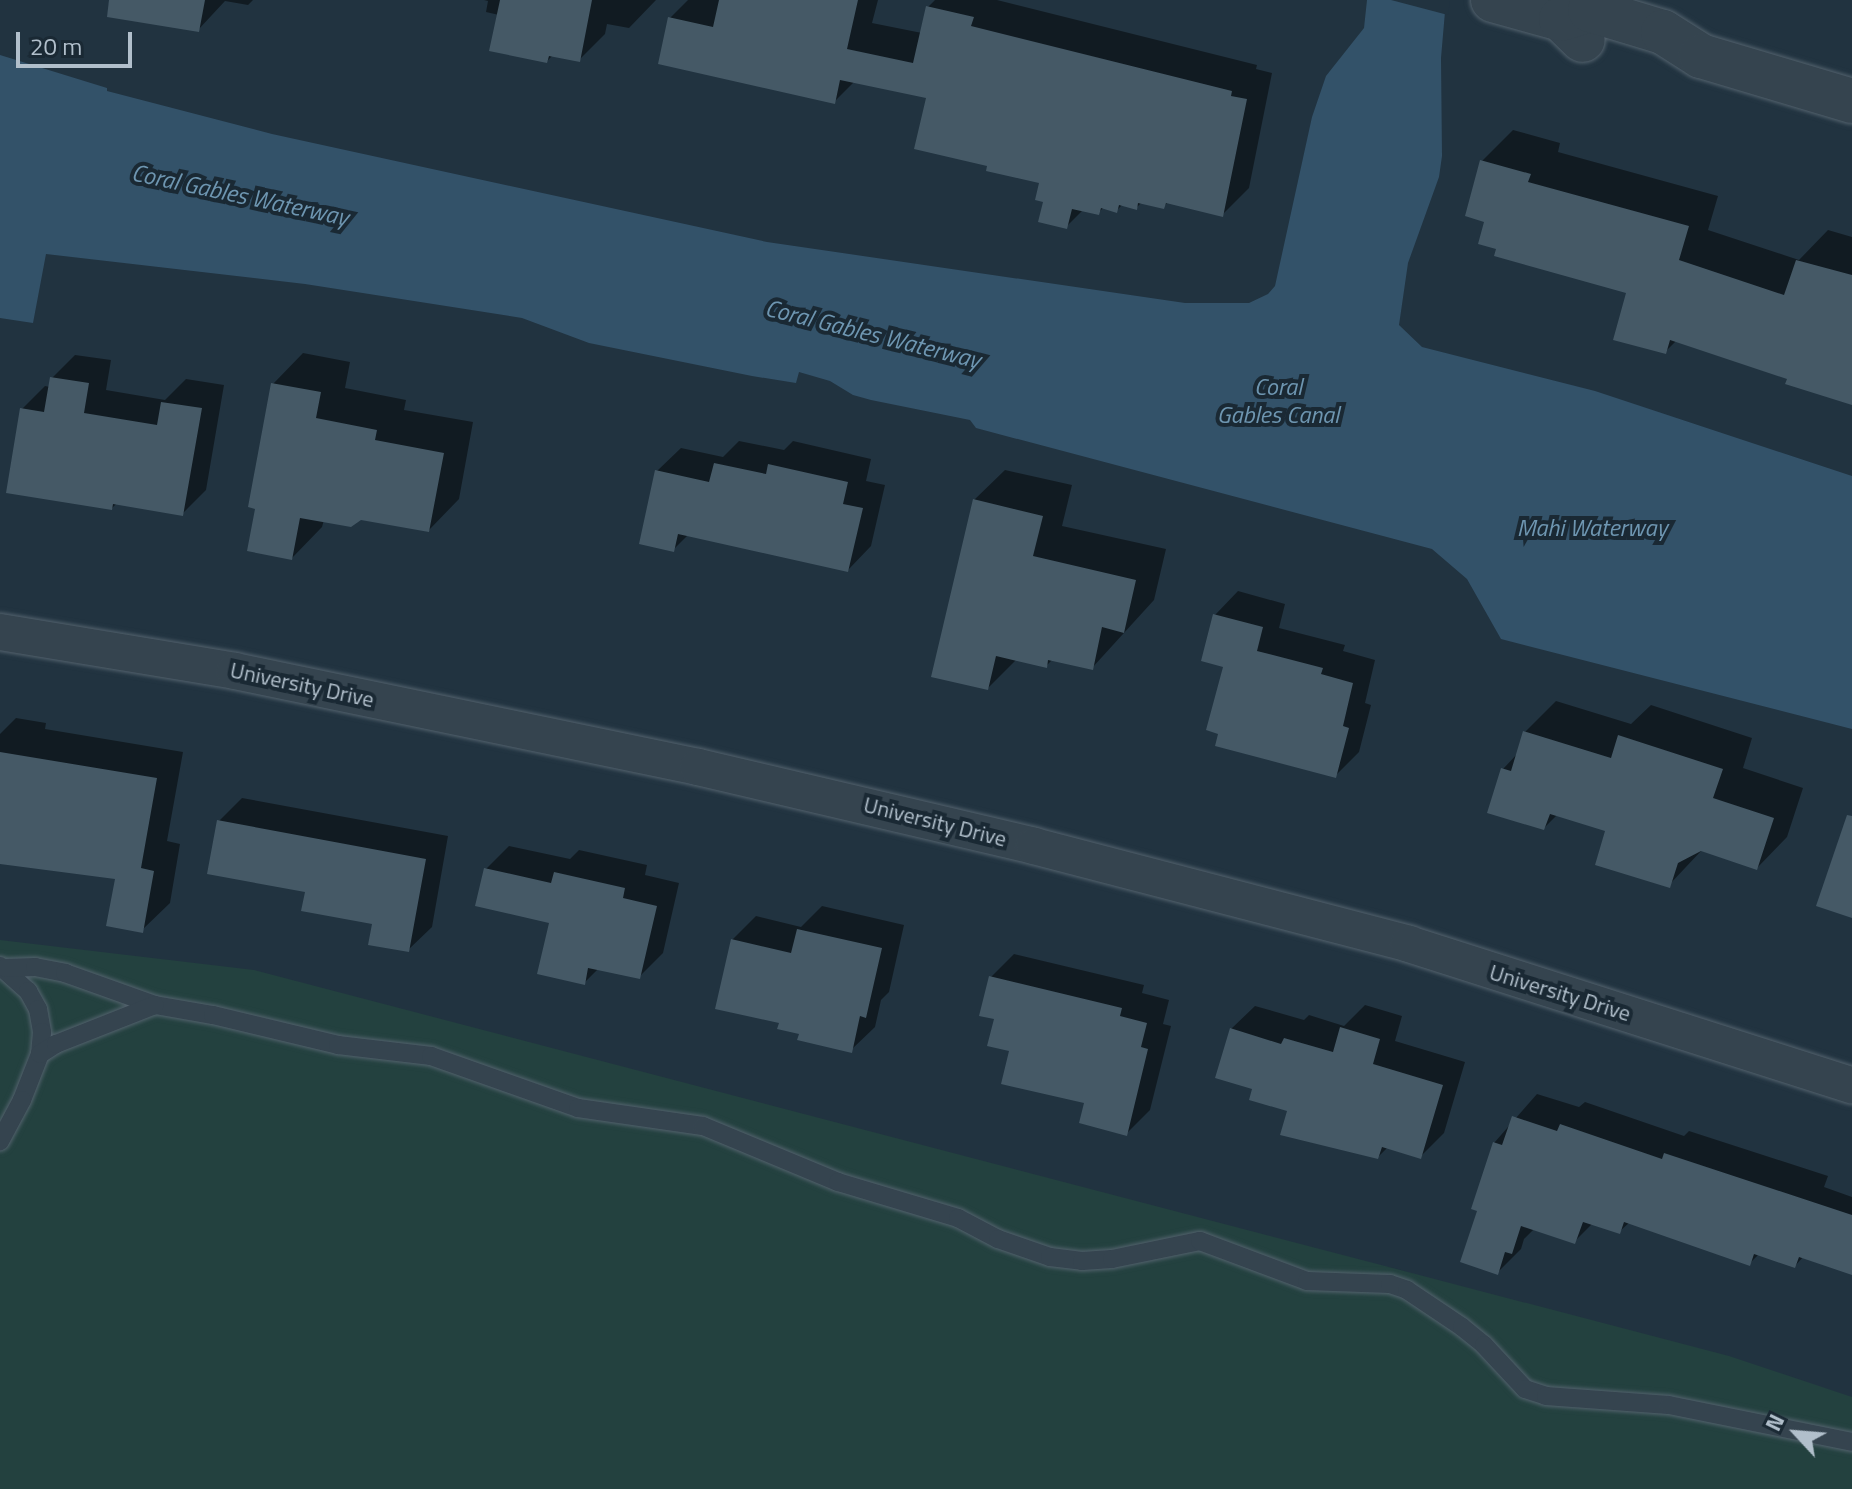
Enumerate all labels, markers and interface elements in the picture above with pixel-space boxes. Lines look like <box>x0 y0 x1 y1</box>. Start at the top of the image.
scale bar <box>20 16 136 66</box>
text: 20 m <box>30 28 82 64</box>
water label: Coral Gables Waterway <box>129 158 351 232</box>
water label: Coral Gables Waterway <box>762 293 984 375</box>
water label: Coral Gables Canal <box>1217 373 1339 429</box>
water label: Mahi Waterway <box>1517 514 1667 542</box>
street label: University Drive <box>228 657 376 713</box>
street label: University Drive <box>861 792 1009 852</box>
street label: University Drive <box>1486 959 1634 1027</box>
north arrow <box>1756 1393 1836 1473</box>
text: N <box>1756 1408 1793 1437</box>

